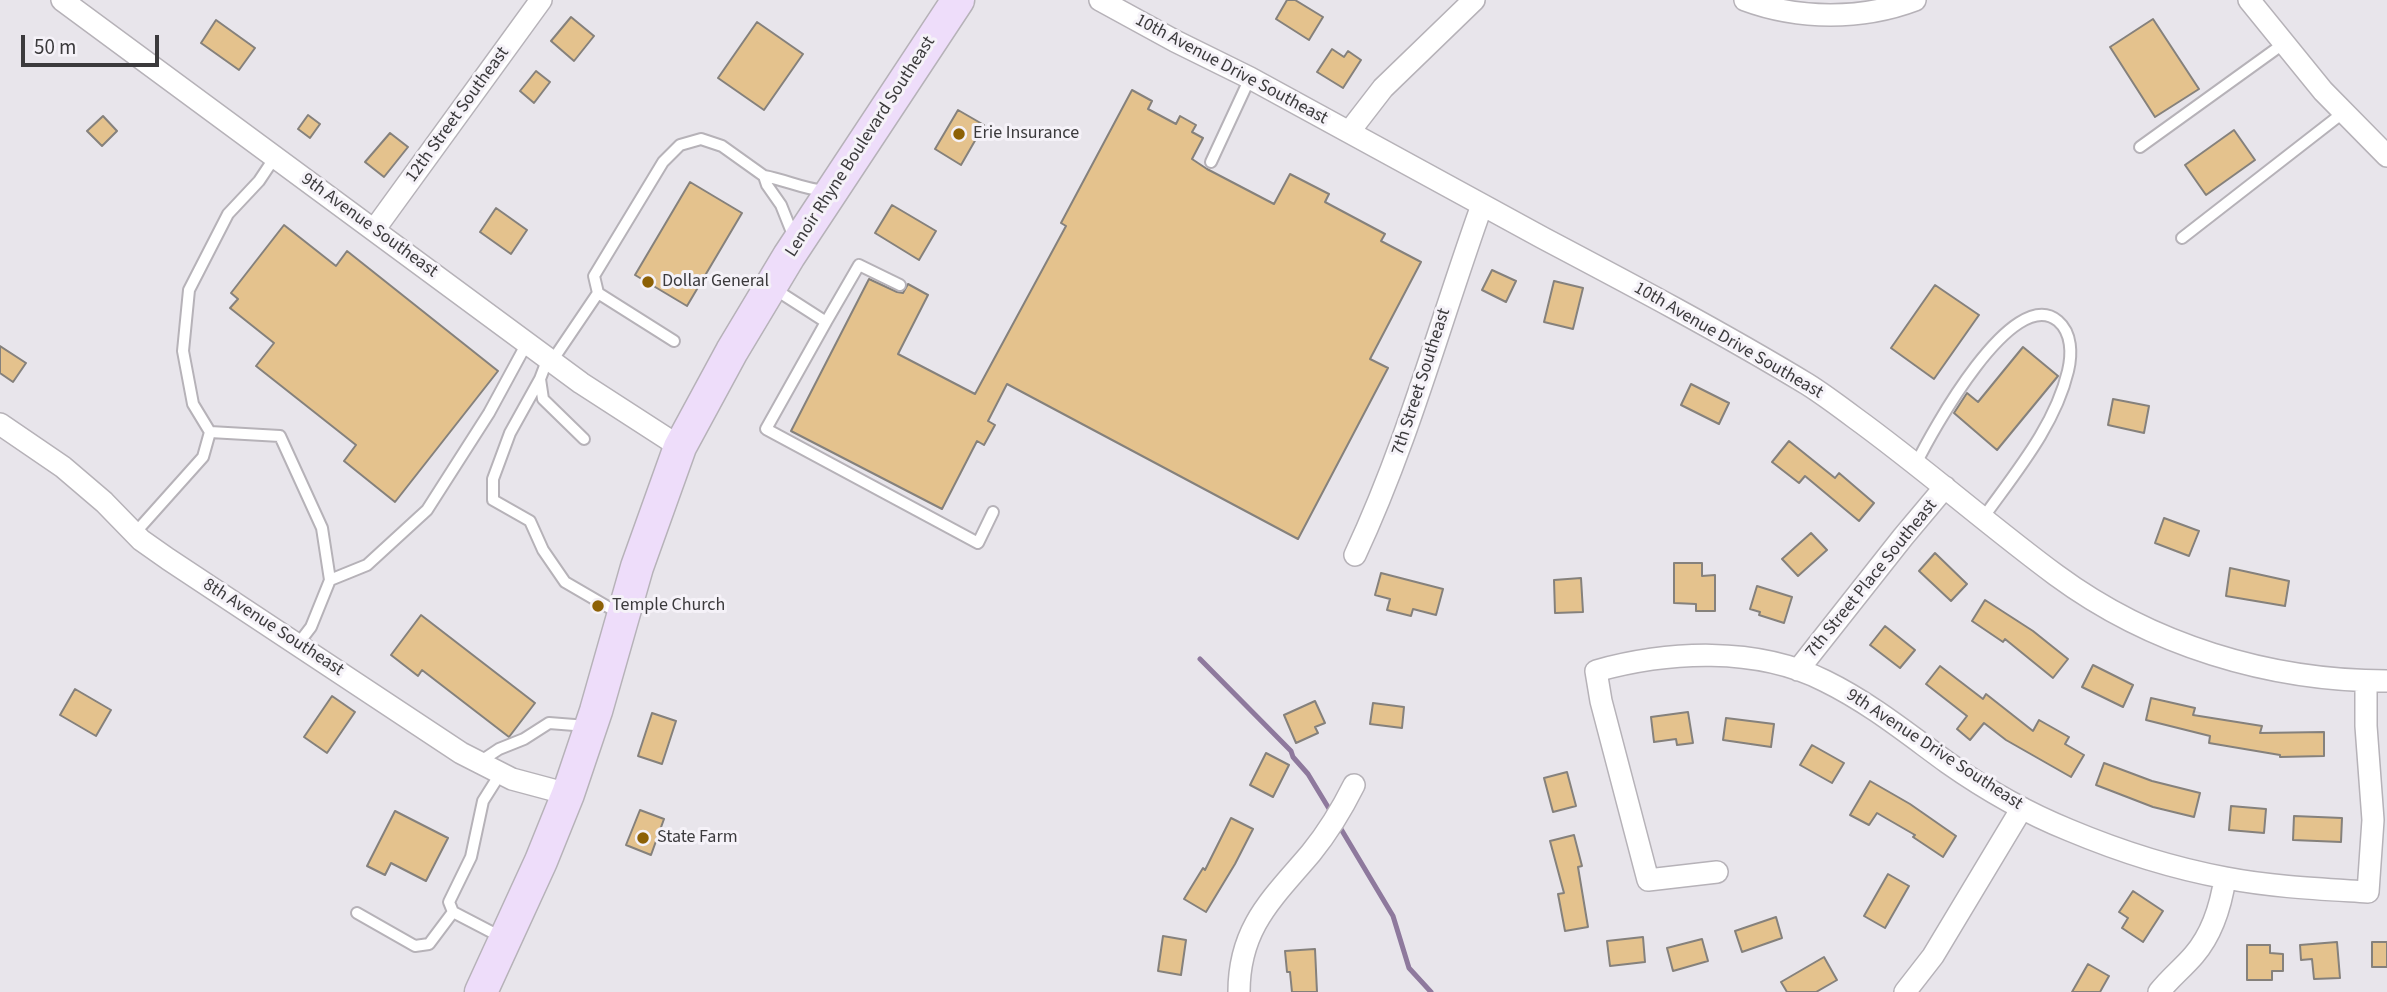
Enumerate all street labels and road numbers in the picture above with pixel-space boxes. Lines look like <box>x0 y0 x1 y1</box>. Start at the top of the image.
street label: 10th Avenue Drive Southeast <box>1131 10 1331 130</box>
street label: Lenoir Rhyne Boulevard Southeast <box>781 33 941 261</box>
street label: 12th Street Southeast <box>402 43 514 187</box>
street label: 9th Avenue Southeast <box>296 169 442 283</box>
street label: 10th Avenue Drive Southeast <box>1629 278 1827 404</box>
street label: 7th Street Southeast <box>1388 306 1456 458</box>
street label: 7th Street Place Southeast <box>1802 496 1942 662</box>
street label: 8th Avenue Southeast <box>199 574 347 682</box>
street label: 9th Avenue Drive Southeast <box>1842 685 2026 815</box>

